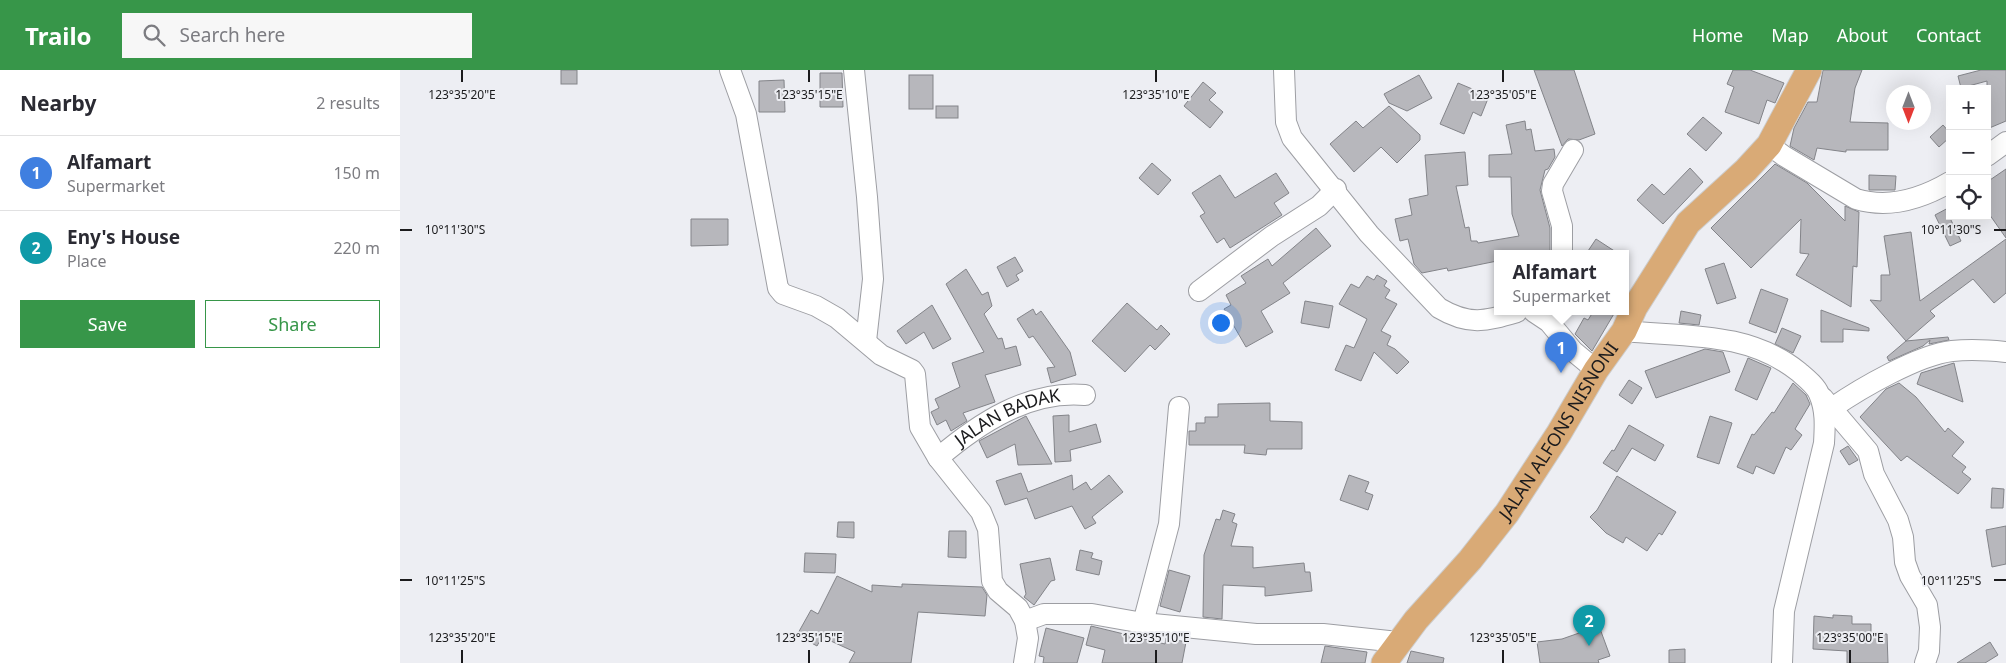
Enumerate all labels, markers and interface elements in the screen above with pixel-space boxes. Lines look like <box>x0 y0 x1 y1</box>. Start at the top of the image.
search box <box>122 13 472 58</box>
text: Trailo <box>25 19 92 52</box>
icon: search <box>140 21 168 49</box>
text: Search here <box>180 22 285 48</box>
text: Home <box>1692 23 1743 47</box>
text: Map <box>1771 23 1809 47</box>
text: About <box>1837 23 1888 47</box>
text: Contact <box>1916 23 1981 47</box>
north arrow <box>1886 85 1931 130</box>
map controls <box>1946 85 1991 220</box>
button: + <box>1946 85 1991 130</box>
text: 123°35'20"E <box>428 86 496 103</box>
text: 123°35'15"E <box>775 86 843 103</box>
text: 123°35'10"E <box>1122 86 1190 103</box>
text: 123°35'05"E <box>1469 86 1537 103</box>
text: Nearby <box>20 89 96 117</box>
text: 2 results <box>316 92 380 114</box>
button: − <box>1946 130 1991 175</box>
text: Alfamart <box>67 149 151 175</box>
text: 1 <box>31 162 41 184</box>
text: 150 m <box>333 162 380 184</box>
text: Supermarket <box>67 175 165 197</box>
button: locate <box>1946 175 1991 220</box>
text: 10°11'30"S <box>425 221 486 238</box>
text: 10°11'30"S <box>1921 221 1982 238</box>
text: Eny's House <box>67 224 180 250</box>
text: 2 <box>31 237 41 259</box>
text: 220 m <box>333 237 380 259</box>
text: Place <box>67 250 107 272</box>
popup <box>1494 250 1629 315</box>
text: Alfamart <box>1512 259 1597 285</box>
text: Supermarket <box>1512 285 1611 307</box>
button: Save <box>20 300 195 348</box>
button: Share <box>205 300 380 348</box>
your location <box>1208 310 1234 336</box>
pin: 1 <box>1545 332 1577 373</box>
street label: JALAN ALFONS NISNONI <box>1492 337 1623 526</box>
street label: JALAN BADAK <box>948 382 1062 452</box>
text: 10°11'25"S <box>425 572 486 589</box>
text: 10°11'25"S <box>1921 572 1982 589</box>
pin: 2 <box>1573 605 1605 646</box>
text: 123°35'20"E <box>428 629 496 646</box>
text: 123°35'15"E <box>775 629 843 646</box>
text: 123°35'10"E <box>1122 629 1190 646</box>
text: 123°35'05"E <box>1469 629 1537 646</box>
text: 123°35'00"E <box>1816 629 1884 646</box>

